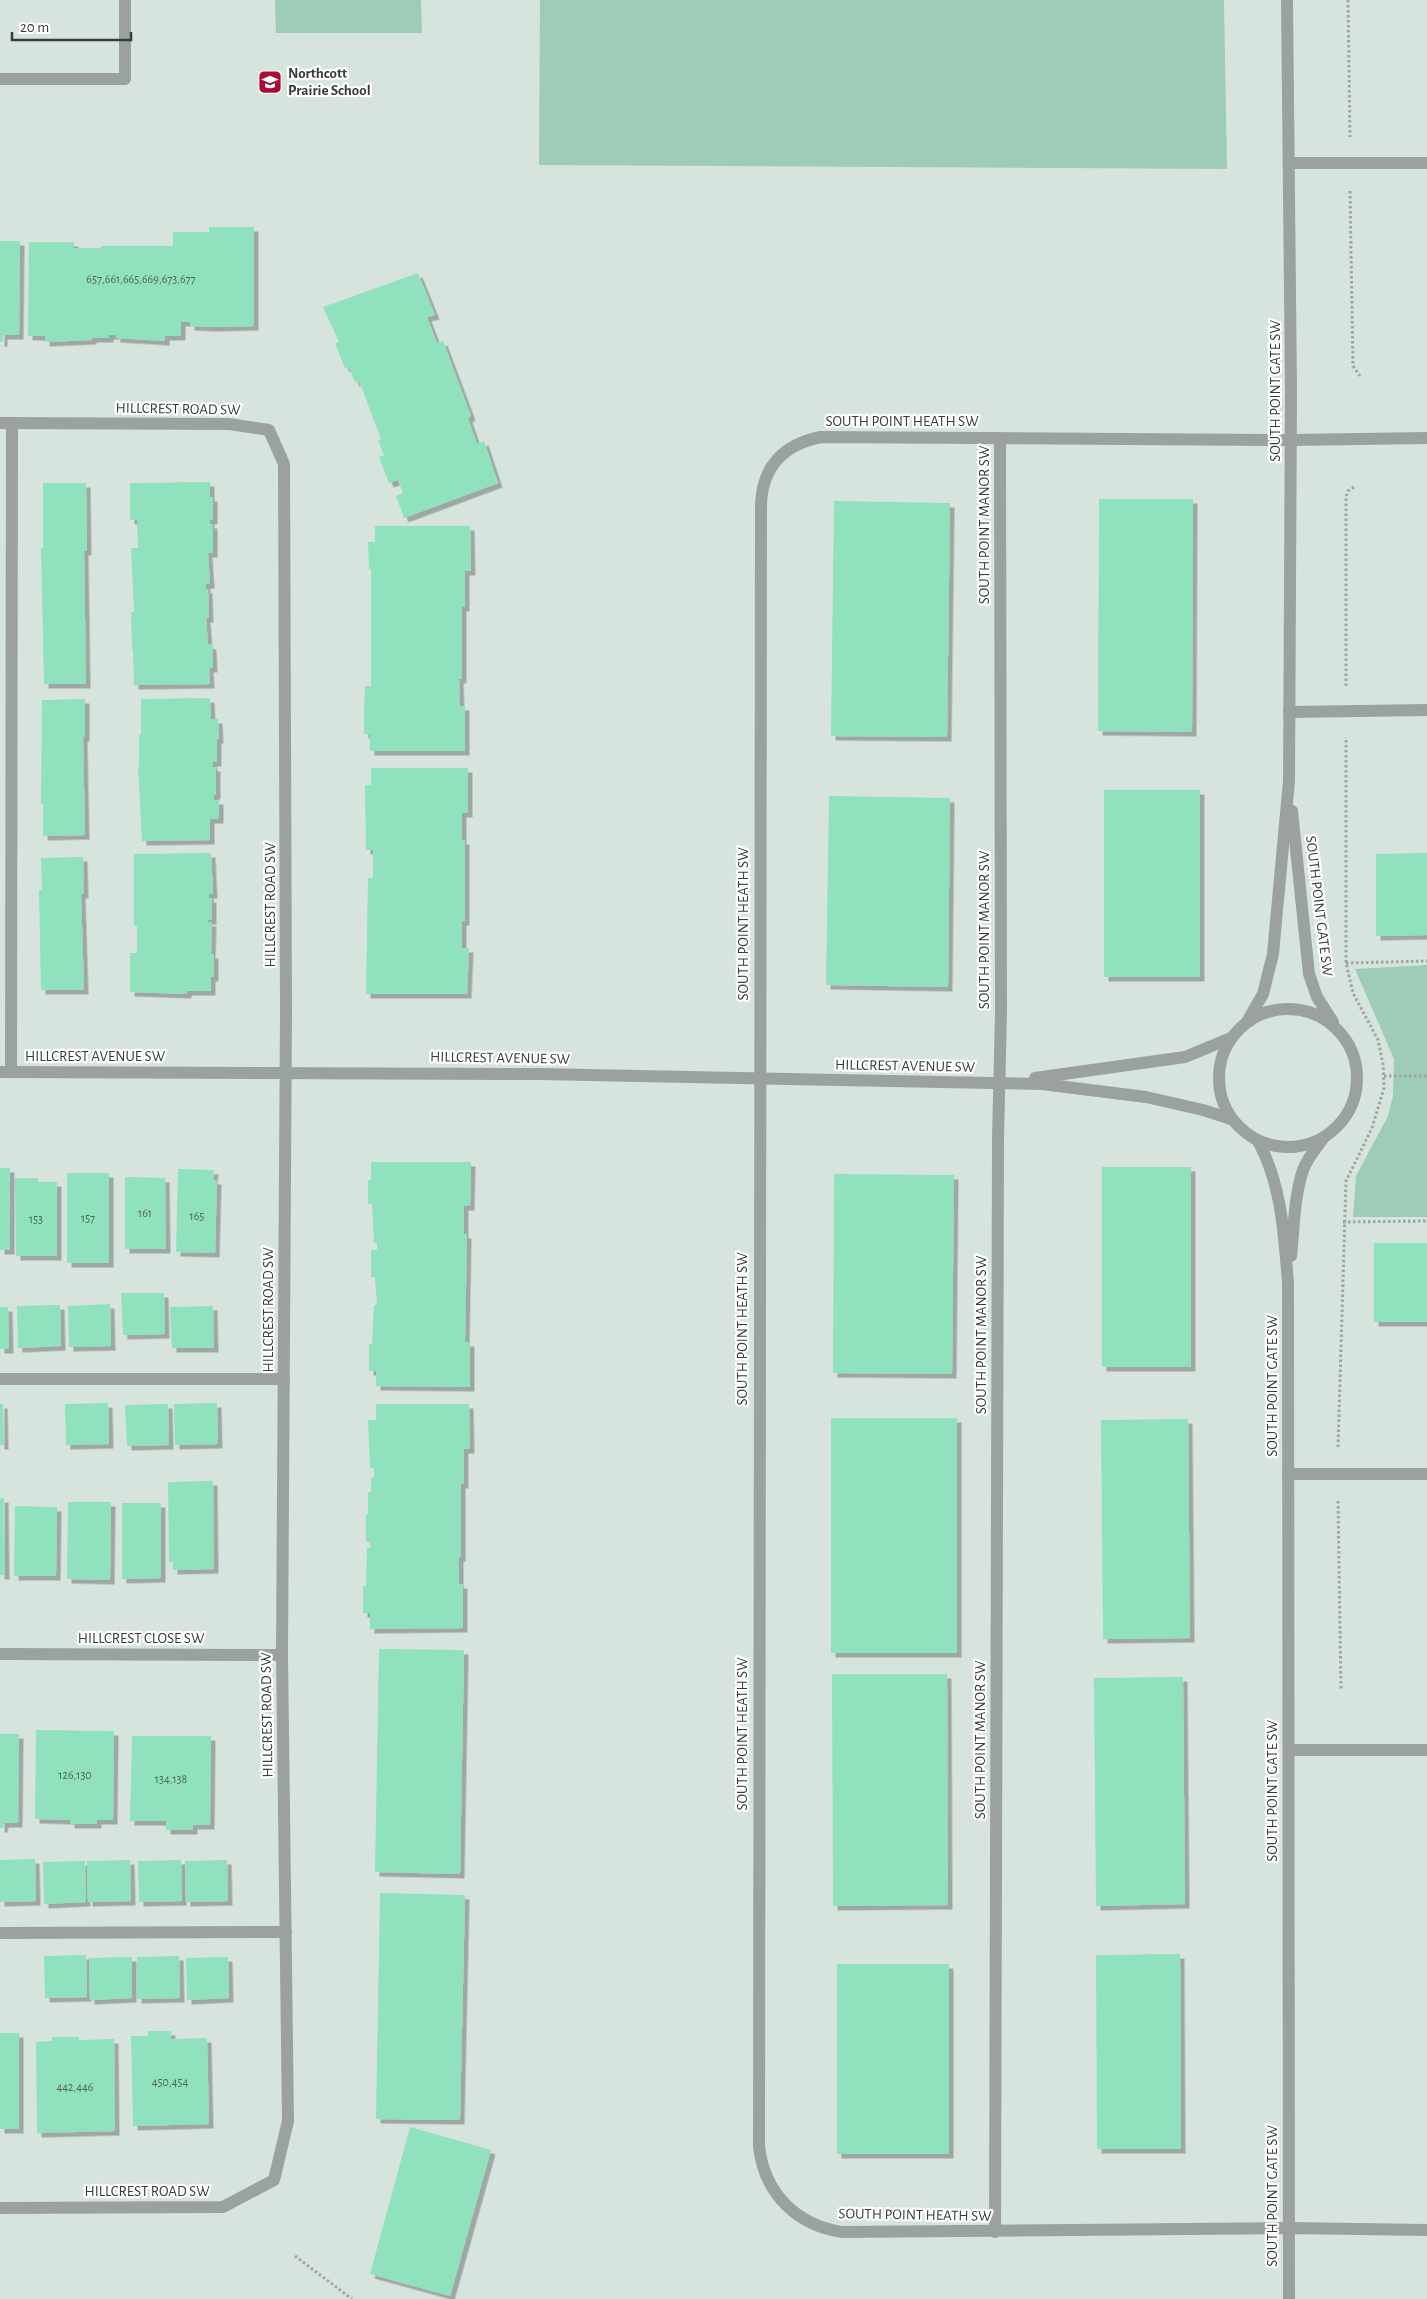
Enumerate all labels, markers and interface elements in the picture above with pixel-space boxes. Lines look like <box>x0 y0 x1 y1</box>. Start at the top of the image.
scale bar <box>12 10 131 42</box>
text: 20 m <box>20 20 49 35</box>
place label: Northcott Prairie School <box>288 66 371 98</box>
school or university icon: Northcott Prairie School <box>257 69 283 95</box>
house number: 657,661,665,669,673,677 <box>86 273 196 285</box>
street label: SOUTH POINT GATE SW <box>1268 320 1283 462</box>
street label: HILLCREST ROAD SW <box>115 400 241 418</box>
street label: SOUTH POINT HEATH SW <box>825 414 979 429</box>
street label: SOUTH POINT MANOR SW <box>977 445 992 604</box>
street label: SOUTH POINT GATE SW <box>1303 835 1335 978</box>
street label: HILLCREST ROAD SW <box>263 842 278 968</box>
street label: SOUTH POINT HEATH SW <box>736 847 751 1001</box>
street label: SOUTH POINT MANOR SW <box>977 850 992 1009</box>
street label: HILLCREST AVENUE SW <box>25 1049 166 1064</box>
street label: HILLCREST AVENUE SW <box>430 1049 571 1067</box>
street label: HILLCREST AVENUE SW <box>835 1057 976 1075</box>
house number: 161 <box>138 1207 152 1219</box>
house number: 165 <box>190 1210 204 1222</box>
house number: 157 <box>81 1212 95 1224</box>
house number: 153 <box>29 1213 43 1225</box>
street label: HILLCREST ROAD SW <box>261 1247 276 1373</box>
street label: SOUTH POINT HEATH SW <box>735 1252 750 1406</box>
street label: SOUTH POINT MANOR SW <box>974 1255 989 1414</box>
street label: SOUTH POINT GATE SW <box>1265 1315 1280 1457</box>
street label: HILLCREST CLOSE SW <box>78 1631 205 1646</box>
street label: HILLCREST ROAD SW <box>258 1652 276 1778</box>
street label: SOUTH POINT HEATH SW <box>735 1657 750 1811</box>
street label: SOUTH POINT MANOR SW <box>973 1660 988 1819</box>
street label: SOUTH POINT GATE SW <box>1265 1720 1280 1862</box>
house number: 126,130 <box>58 1769 92 1781</box>
house number: 134,138 <box>155 1773 187 1785</box>
house number: 450,454 <box>152 2076 188 2088</box>
house number: 442,446 <box>57 2081 94 2093</box>
street label: SOUTH POINT GATE SW <box>1265 2125 1280 2267</box>
street label: HILLCREST ROAD SW <box>84 2184 210 2199</box>
street label: SOUTH POINT HEATH SW <box>838 2206 992 2224</box>

